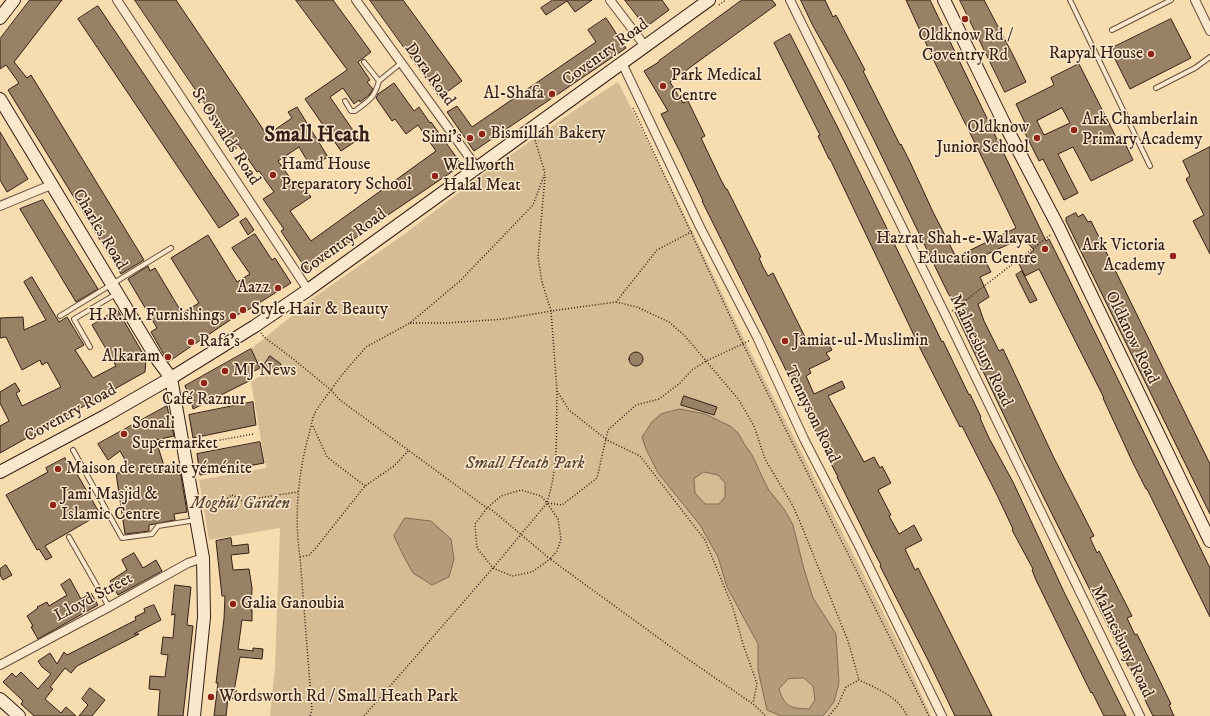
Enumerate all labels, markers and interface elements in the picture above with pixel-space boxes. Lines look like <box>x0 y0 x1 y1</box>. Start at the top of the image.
marker: Oldknow Rd / Coventry Rd <box>960 14 970 24</box>
street label: Coventry Road <box>559 15 653 91</box>
place label: Oldknow Rd / Coventry Rd <box>918 26 1012 66</box>
street label: Dora Road <box>399 39 459 111</box>
place label: Rapyal House <box>1049 44 1143 64</box>
marker: Rapyal House <box>1146 49 1156 59</box>
place label: Park Medical Centre <box>671 66 761 106</box>
marker: Park Medical Centre <box>658 81 668 91</box>
place label: Al-Shafa <box>483 84 544 104</box>
street label: St Oswalds Road <box>186 85 264 189</box>
marker: Al-Shafa <box>547 89 557 99</box>
place label: Ark Chamberlain Primary Academy <box>1082 110 1202 150</box>
place label: Oldknow Junior School <box>936 118 1029 158</box>
district label: Small Heath <box>264 124 370 150</box>
place label: Bismillah Bakery <box>490 124 606 144</box>
marker: Ark Chamberlain Primary Academy <box>1069 125 1079 135</box>
place label: Simi's <box>422 128 462 148</box>
marker: Bismillah Bakery <box>477 129 487 139</box>
marker: Simi's <box>465 133 475 143</box>
marker: Oldknow Junior School <box>1032 133 1042 143</box>
place label: Hamd House Preparatory School <box>281 155 412 195</box>
place label: Wellworth Halal Meat <box>443 156 521 196</box>
marker: Hamd House Preparatory School <box>268 170 278 180</box>
marker: Wellworth Halal Meat <box>430 171 440 181</box>
street label: Charles Road <box>67 186 131 274</box>
street label: Coventry Road <box>297 205 391 281</box>
place label: Hazrat Shah-e-Walayat Education Centre <box>876 229 1037 269</box>
place label: Ark Victoria Academy <box>1082 236 1165 276</box>
marker: Hazrat Shah-e-Walayat Education Centre <box>1040 244 1050 254</box>
marker: Ark Victoria Academy <box>1168 251 1178 261</box>
place label: Aazz <box>237 278 270 298</box>
marker: Aazz <box>273 283 283 293</box>
street label: Oldknow Road <box>1100 288 1162 388</box>
street label: Malmesbury Road <box>944 291 1016 411</box>
place label: Style Hair & Beauty <box>251 300 388 320</box>
marker: Style Hair & Beauty <box>238 305 248 315</box>
place label: H.R.M. Furnishings <box>89 306 225 326</box>
marker: H.R.M. Furnishings <box>228 311 238 321</box>
place label: Jamiat-ul-Muslimin <box>793 331 928 351</box>
place label: Rafa's <box>199 332 240 352</box>
marker: Jamiat-ul-Muslimin <box>780 336 790 346</box>
marker: Rafa's <box>186 337 196 347</box>
place label: Alkaram <box>102 347 160 367</box>
marker: Alkaram <box>163 352 173 362</box>
place label: MJ News <box>233 361 296 381</box>
street label: Tennyson Road <box>779 363 843 467</box>
marker: MJ News <box>220 366 230 376</box>
marker: Café Raznur <box>199 378 209 388</box>
street label: Coventry Road <box>22 380 120 448</box>
place label: Café Raznur <box>162 390 246 410</box>
place label: Sonali Supermarket <box>132 414 218 454</box>
marker: Sonali Supermarket <box>119 429 129 439</box>
park label: Small Heath Park <box>465 454 585 474</box>
place label: Maison de retraite yéménite <box>66 459 252 479</box>
marker: Maison de retraite yéménite <box>53 464 63 474</box>
place label: Jami Masjid & Islamic Centre <box>61 485 160 525</box>
park label: Moghul Garden <box>190 494 290 514</box>
marker: Jami Masjid & Islamic Centre <box>48 500 58 510</box>
street label: Lloyd Street <box>51 569 137 627</box>
street label: Malmesbury Road <box>1085 582 1157 702</box>
place label: Galia Ganoubia <box>241 594 344 614</box>
marker: Galia Ganoubia <box>228 599 238 609</box>
place label: Wordsworth Rd / Small Heath Park <box>219 687 458 707</box>
marker: Wordsworth Rd / Small Heath Park <box>206 692 216 702</box>

